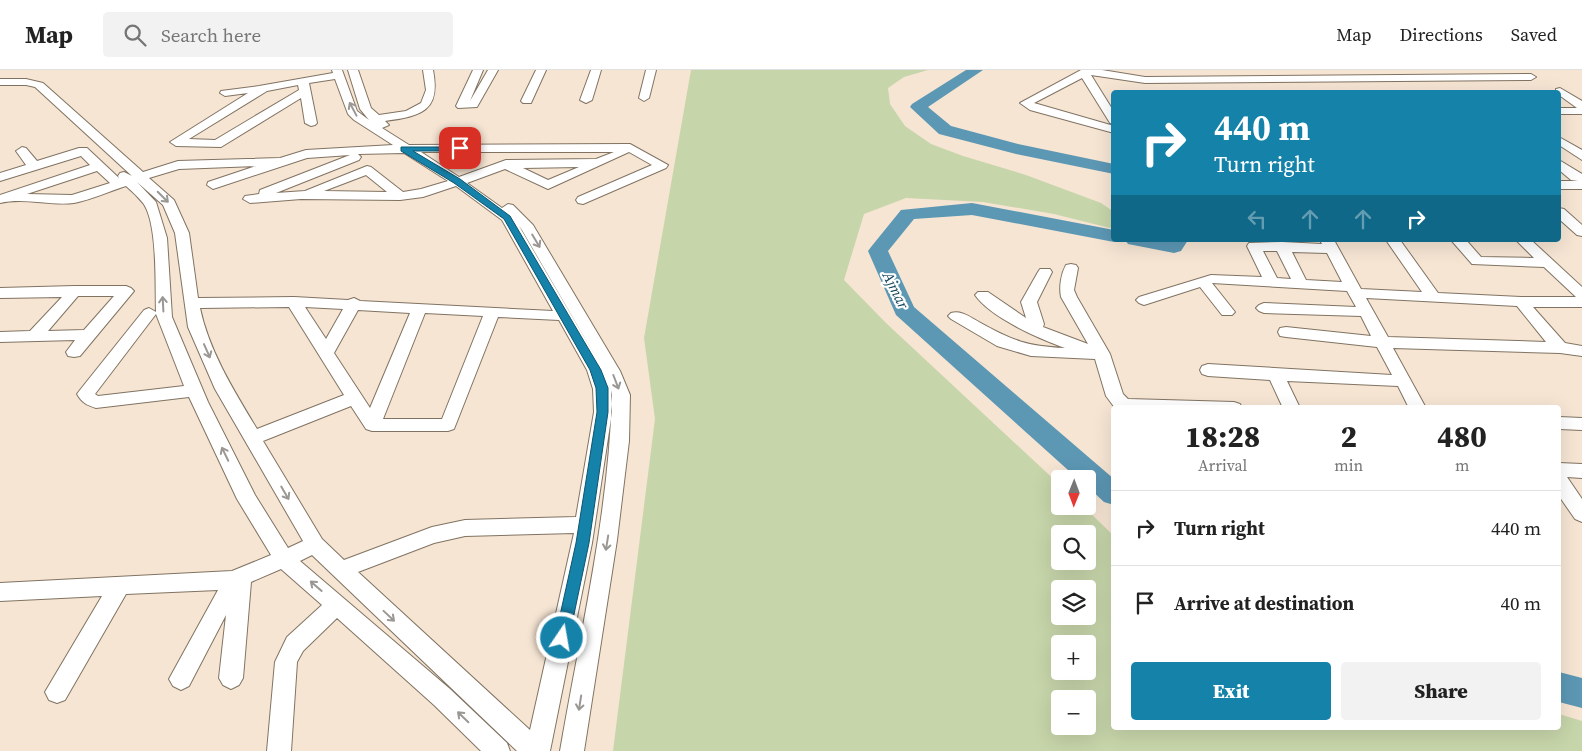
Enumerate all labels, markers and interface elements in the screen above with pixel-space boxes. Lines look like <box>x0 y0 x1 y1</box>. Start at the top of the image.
search box <box>103 12 453 57</box>
text: Map <box>25 18 73 51</box>
icon: search <box>121 21 149 49</box>
text: Search here <box>161 22 261 48</box>
text: Map <box>1336 22 1372 47</box>
text: Directions <box>1400 22 1483 47</box>
text: Saved <box>1511 22 1557 47</box>
one-way arrow <box>348 102 357 117</box>
text: 440 m <box>1214 104 1310 152</box>
icon: right <box>1131 110 1196 175</box>
pin <box>439 127 481 169</box>
icon: arrive <box>446 134 474 162</box>
text: Turn right <box>1214 149 1315 179</box>
one-way arrow <box>157 191 169 204</box>
icon: left <box>1243 205 1271 233</box>
icon: ahead <box>1296 205 1324 233</box>
icon: ahead <box>1349 205 1377 233</box>
icon: right <box>1402 205 1430 233</box>
one-way arrow <box>532 234 542 248</box>
water label: Ajmar <box>877 267 915 313</box>
one-way arrow <box>159 296 168 312</box>
one-way arrow <box>202 343 212 358</box>
one-way arrow <box>612 374 621 390</box>
text: 18:28 <box>1185 416 1260 457</box>
text: 2 <box>1340 416 1357 457</box>
text: 480 <box>1437 416 1487 457</box>
one-way arrow <box>219 447 229 462</box>
text: Arrival <box>1198 454 1247 476</box>
text: min <box>1334 454 1363 476</box>
text: m <box>1455 454 1469 476</box>
north arrow <box>1051 470 1096 515</box>
map controls <box>1051 470 1096 735</box>
one-way arrow <box>280 486 290 500</box>
icon: right <box>1131 514 1159 542</box>
text: Turn right <box>1174 515 1265 541</box>
text: 440 m <box>1491 515 1541 541</box>
button: search <box>1051 525 1096 570</box>
one-way arrow <box>601 535 611 551</box>
one-way arrow <box>309 580 322 592</box>
button: layers <box>1051 580 1096 625</box>
icon: arrive <box>1131 589 1159 617</box>
text: Arrive at destination <box>1174 590 1354 616</box>
text: 40 m <box>1500 590 1541 616</box>
one-way arrow <box>383 610 396 622</box>
position arrow <box>535 611 587 663</box>
button: + <box>1051 635 1096 680</box>
button: Exit <box>1131 662 1331 720</box>
button: Share <box>1341 662 1541 720</box>
button: − <box>1051 690 1096 735</box>
one-way arrow <box>575 695 585 711</box>
one-way arrow <box>457 711 469 723</box>

